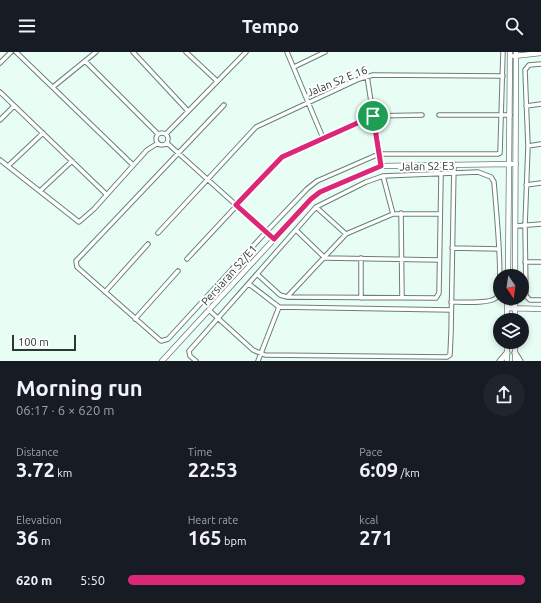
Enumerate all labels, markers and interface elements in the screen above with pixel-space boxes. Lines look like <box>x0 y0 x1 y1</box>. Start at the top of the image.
icon: menu <box>16 15 38 37</box>
icon: search <box>503 15 525 37</box>
text: Tempo <box>242 16 299 36</box>
street label: Jalan S2 E 16 <box>305 63 369 99</box>
pin <box>356 99 390 133</box>
icon: arrive <box>362 105 384 127</box>
street label: Jalan S2 E3 <box>399 160 455 172</box>
street label: Persiaran S2/E1 <box>199 242 259 308</box>
north arrow <box>493 269 529 305</box>
map controls <box>493 269 529 349</box>
button: layers <box>493 313 529 349</box>
scale bar <box>12 333 76 352</box>
text: 100 m <box>18 336 49 348</box>
button: share <box>483 374 525 416</box>
text: Morning run <box>16 375 143 400</box>
text: 06:17 · 6 × 620 m <box>16 403 115 417</box>
text: Distance <box>16 446 59 458</box>
text: Time <box>188 446 212 458</box>
text: Pace <box>359 446 383 458</box>
text: 3.72 <box>16 458 55 481</box>
text: 22:53 <box>188 458 238 481</box>
text: 6:09 <box>359 458 398 481</box>
text: km <box>55 467 72 479</box>
text: /km <box>398 467 420 479</box>
text: Elevation <box>16 514 62 526</box>
text: Heart rate <box>188 514 238 526</box>
text: kcal <box>359 514 378 526</box>
text: 36 <box>16 526 39 549</box>
text: 165 <box>188 526 222 549</box>
text: 271 <box>359 526 393 549</box>
text: m <box>39 535 51 547</box>
text: bpm <box>222 535 246 547</box>
text: 620 m <box>16 573 52 587</box>
text: 5:50 <box>80 573 105 587</box>

